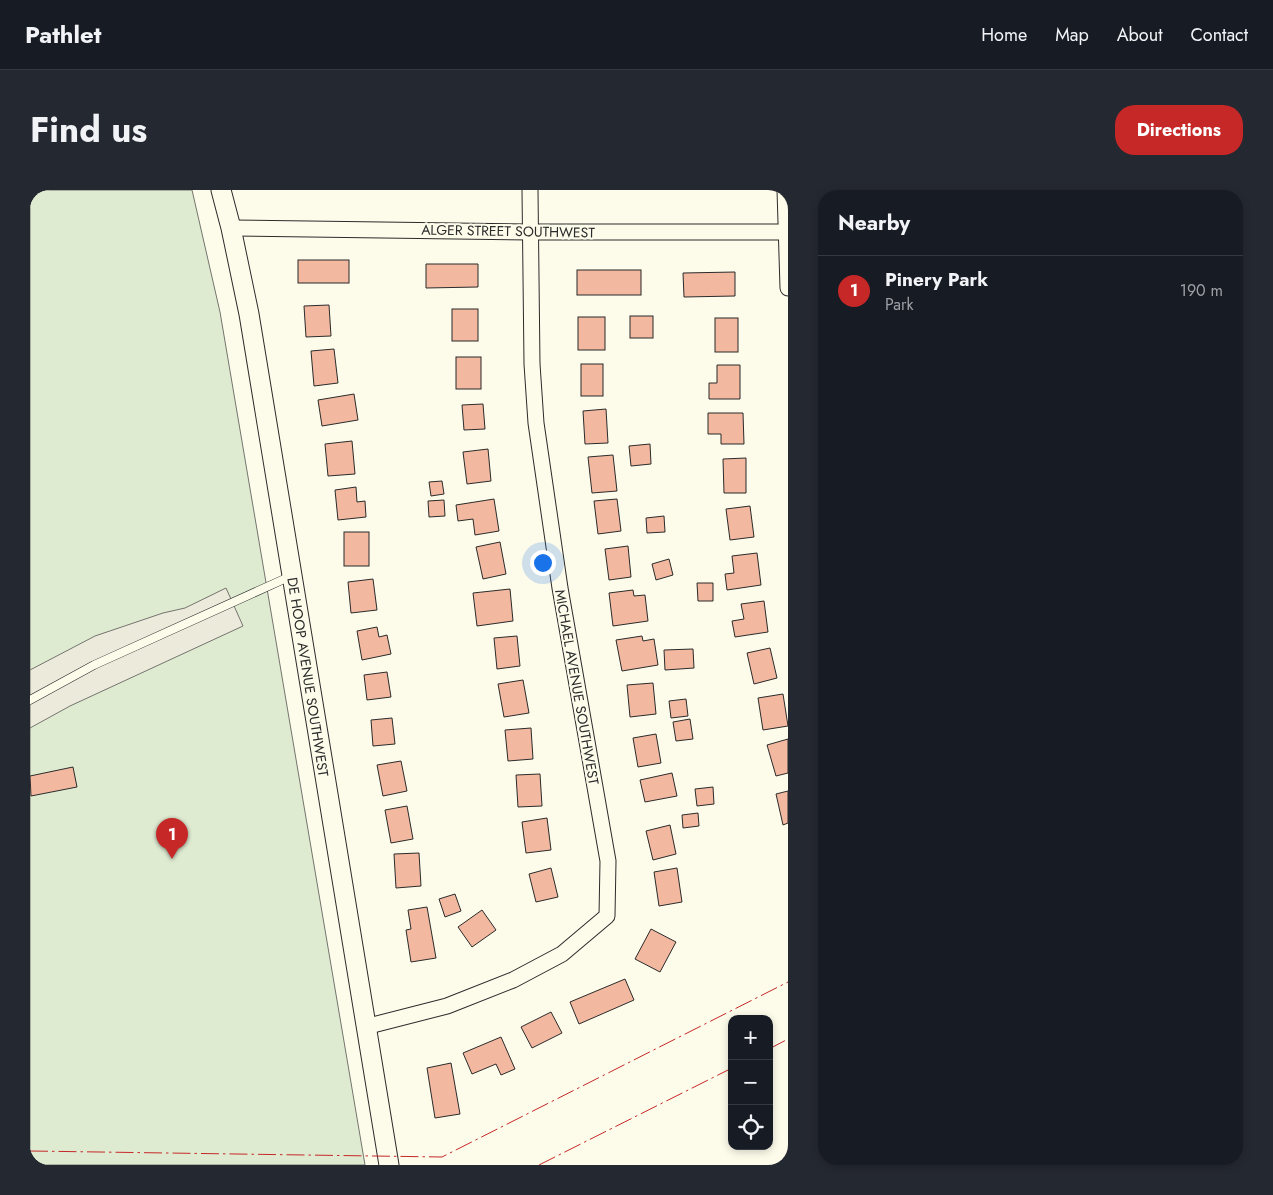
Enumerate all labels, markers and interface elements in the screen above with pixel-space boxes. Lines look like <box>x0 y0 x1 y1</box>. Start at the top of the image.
text: Pathlet <box>25 17 101 52</box>
text: Home <box>981 22 1027 48</box>
text: Map <box>1055 22 1089 48</box>
text: About <box>1117 22 1162 48</box>
text: Contact <box>1190 22 1248 48</box>
text: Find us <box>30 105 147 155</box>
button: Directions <box>1115 105 1243 155</box>
text: Nearby <box>838 208 910 238</box>
street label: ALGER STREET SOUTHWEST <box>421 219 595 243</box>
text: Pinery Park <box>885 266 988 293</box>
text: 1 <box>850 279 858 302</box>
text: 190 m <box>1180 279 1223 302</box>
text: Park <box>885 293 914 316</box>
your location <box>530 550 556 576</box>
street label: DE HOOP AVENUE SOUTHWEST <box>282 576 334 779</box>
street label: MICHAEL AVENUE SOUTHWEST <box>550 588 604 787</box>
pin: 1 <box>156 818 188 859</box>
map controls <box>728 1015 773 1150</box>
button: + <box>728 1015 773 1060</box>
button: − <box>728 1060 773 1105</box>
button: locate <box>728 1105 773 1150</box>

